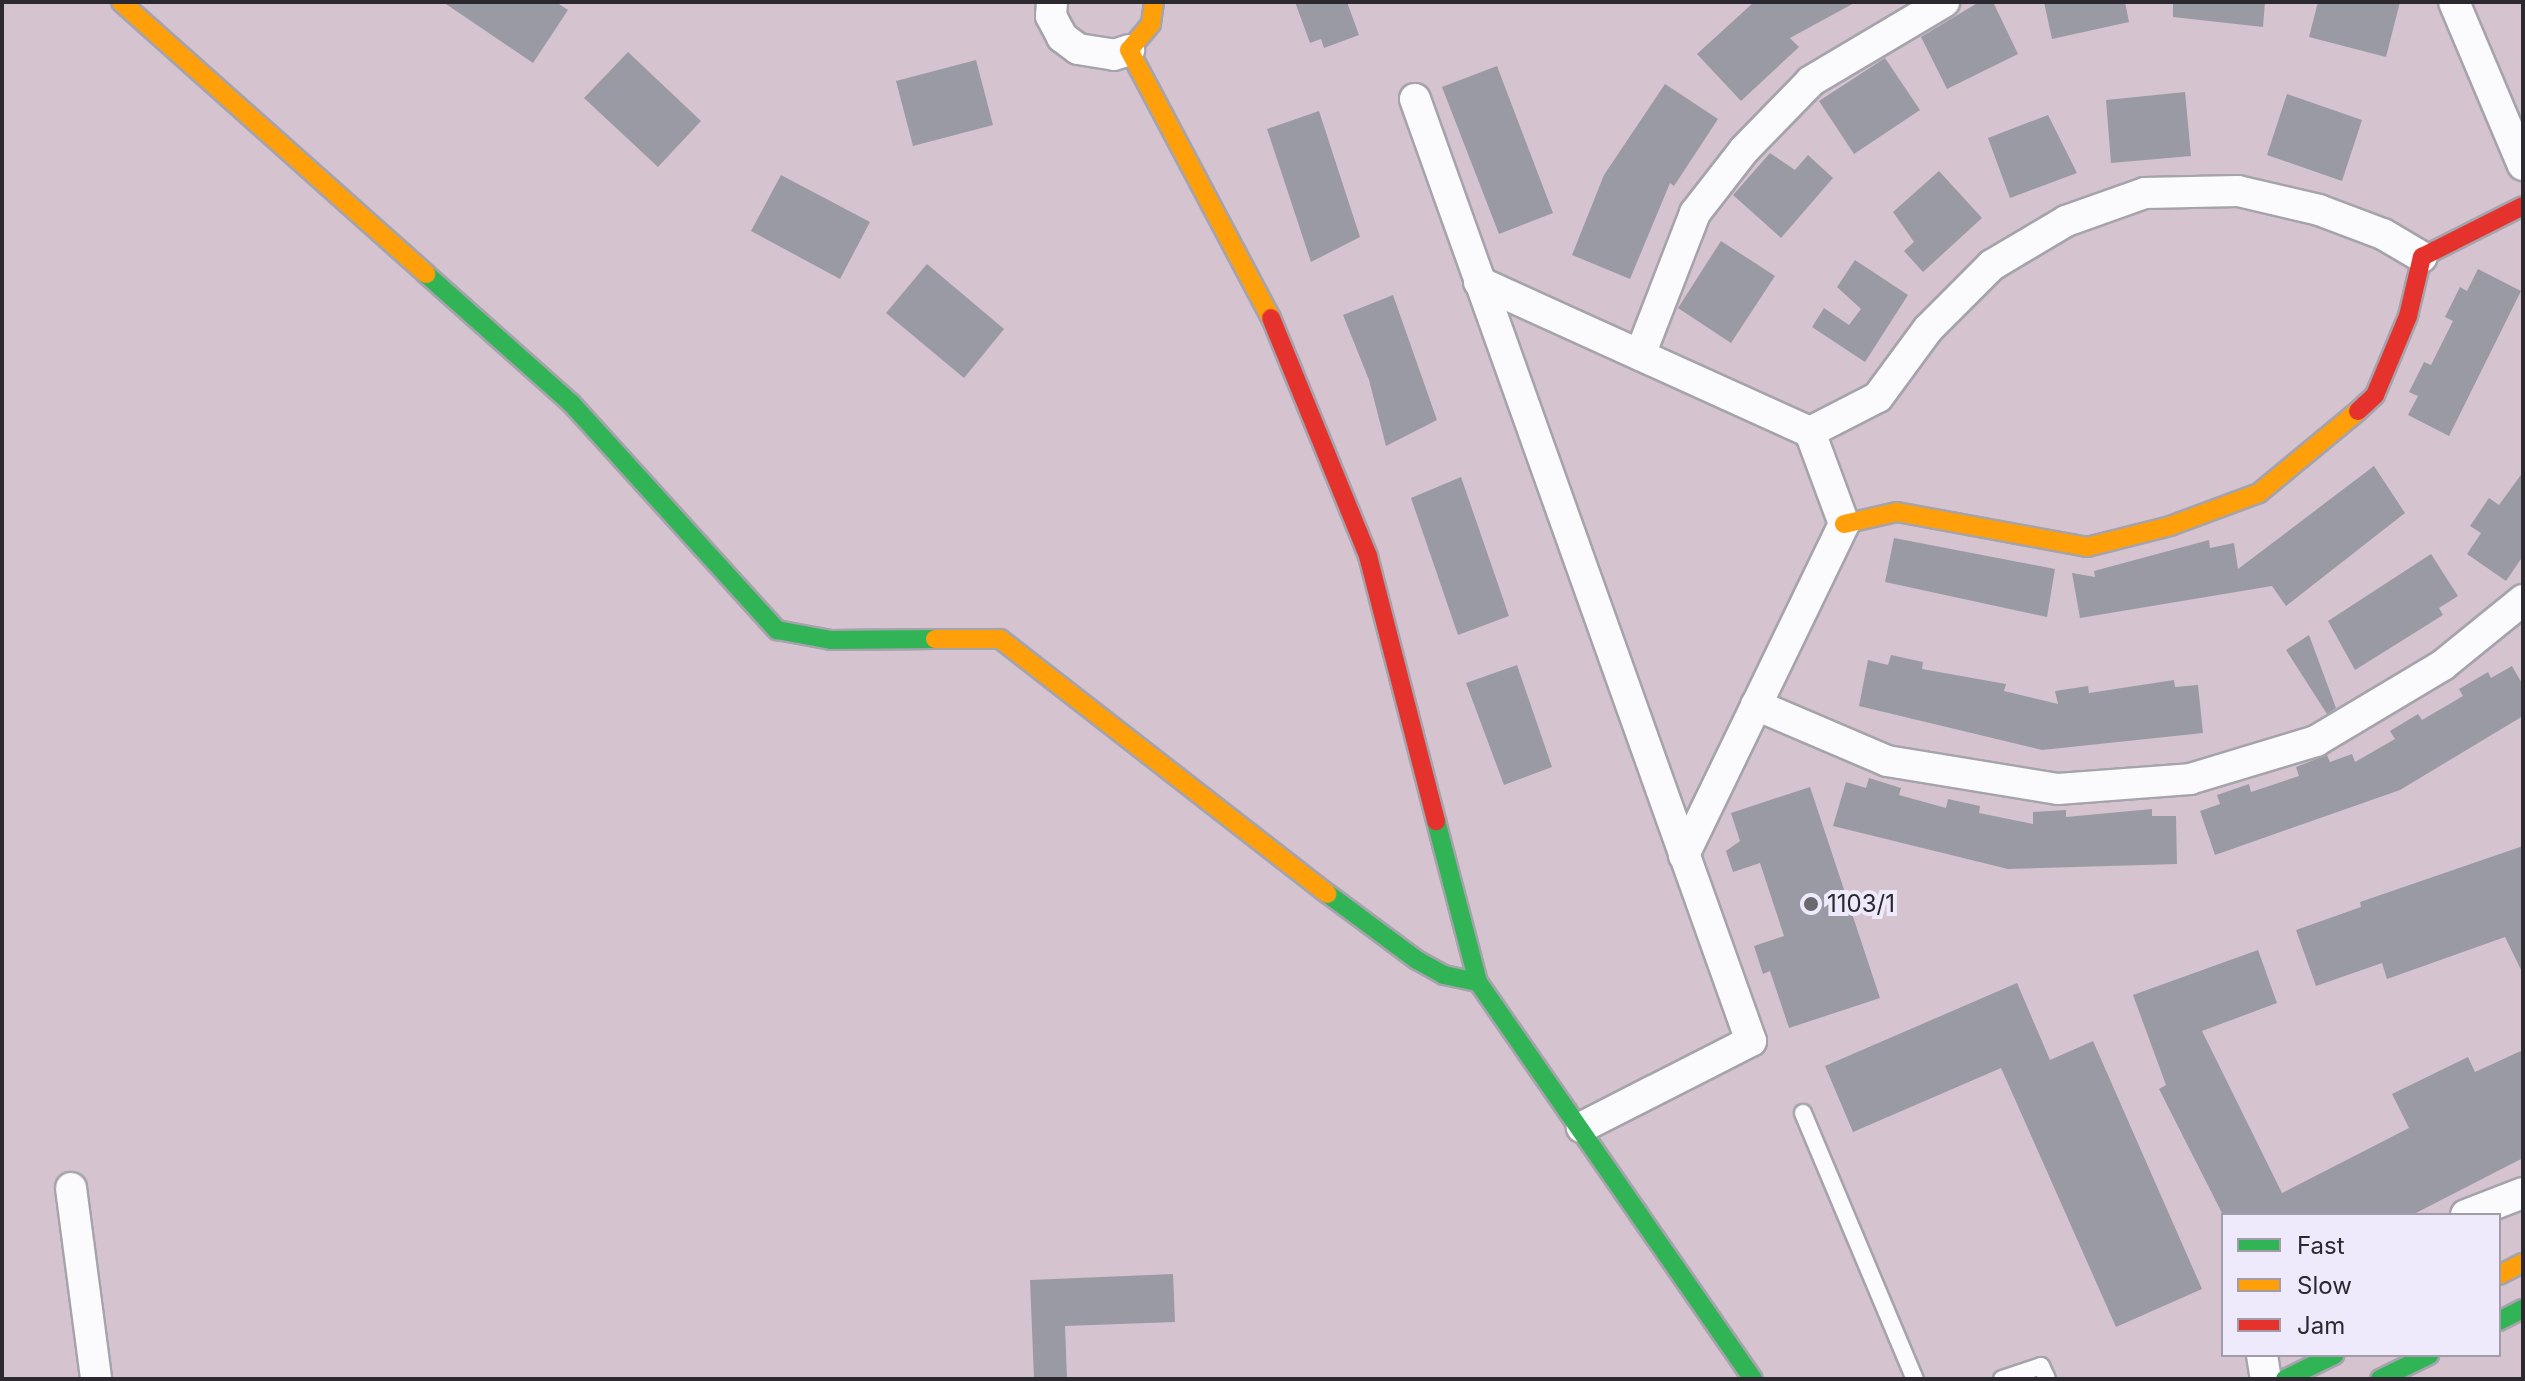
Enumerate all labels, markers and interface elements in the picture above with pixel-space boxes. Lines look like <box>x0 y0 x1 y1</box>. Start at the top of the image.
place label: 1103/1 <box>1827 890 1895 918</box>
marker: 1103/1 <box>1802 895 1820 913</box>
legend <box>2221 1213 2501 1357</box>
text: Fast <box>2297 1231 2345 1260</box>
text: Slow <box>2297 1271 2352 1300</box>
text: Jam <box>2297 1311 2345 1340</box>

